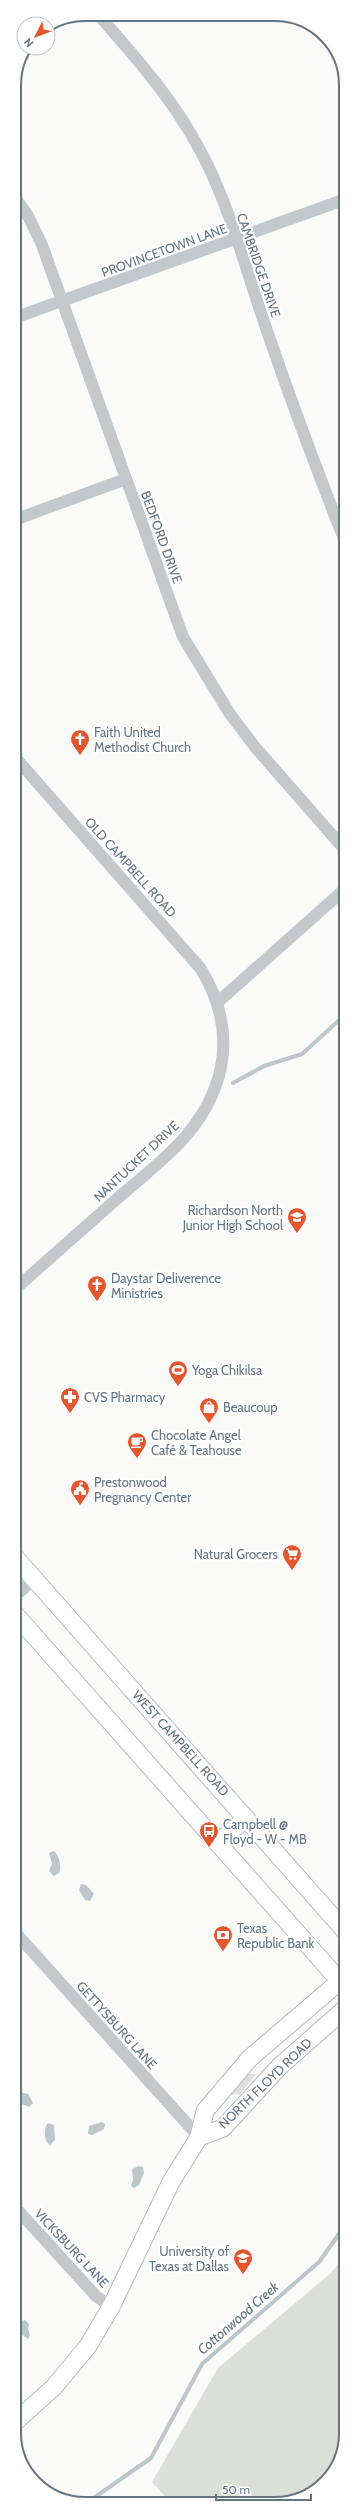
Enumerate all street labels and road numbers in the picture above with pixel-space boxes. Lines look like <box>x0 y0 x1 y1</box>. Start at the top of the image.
street label: CAMBRIDGE DRIVE <box>234 211 284 319</box>
street label: PROVINCETOWN LANE <box>99 220 229 280</box>
street label: BEDFORD DRIVE <box>138 489 186 585</box>
street label: OLD CAMPBELL ROAD <box>82 814 180 920</box>
street label: NANTUCKET DRIVE <box>90 1117 182 1205</box>
street label: WEST CAMPBELL ROAD <box>129 1687 233 1799</box>
street label: GETTYSBURG LANE <box>73 1978 161 2072</box>
street label: NORTH FLOYD ROAD <box>215 2034 315 2132</box>
street label: VICKSBURG LANE <box>31 2205 113 2291</box>

